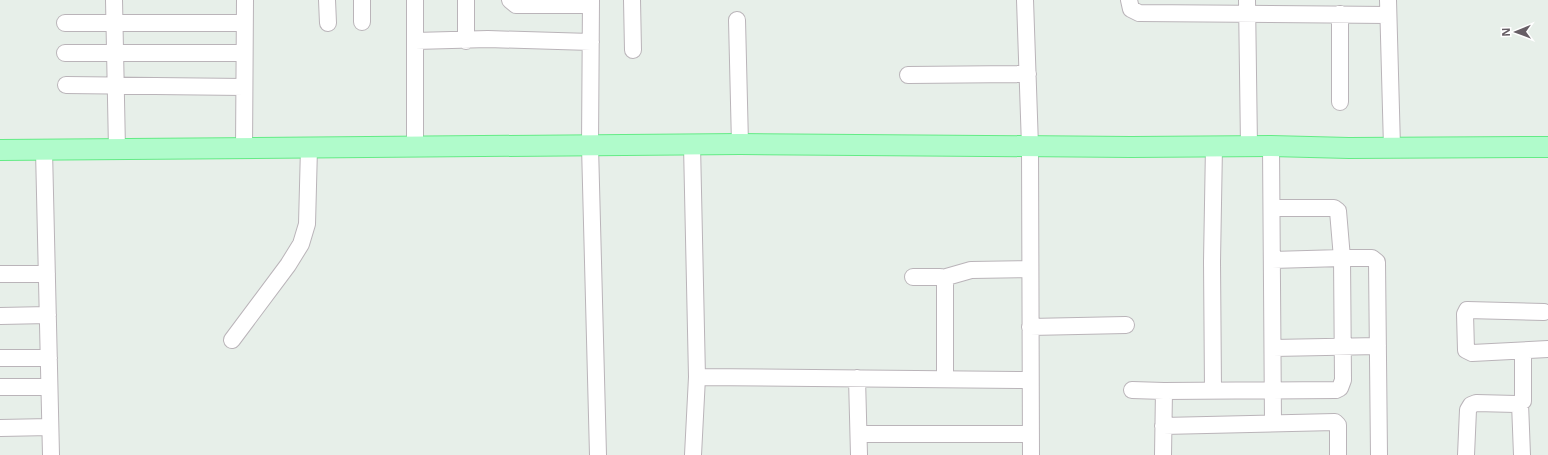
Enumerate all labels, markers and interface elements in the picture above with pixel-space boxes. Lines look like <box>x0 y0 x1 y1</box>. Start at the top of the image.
north arrow <box>1496 12 1536 52</box>
text: N <box>1498 28 1513 37</box>

